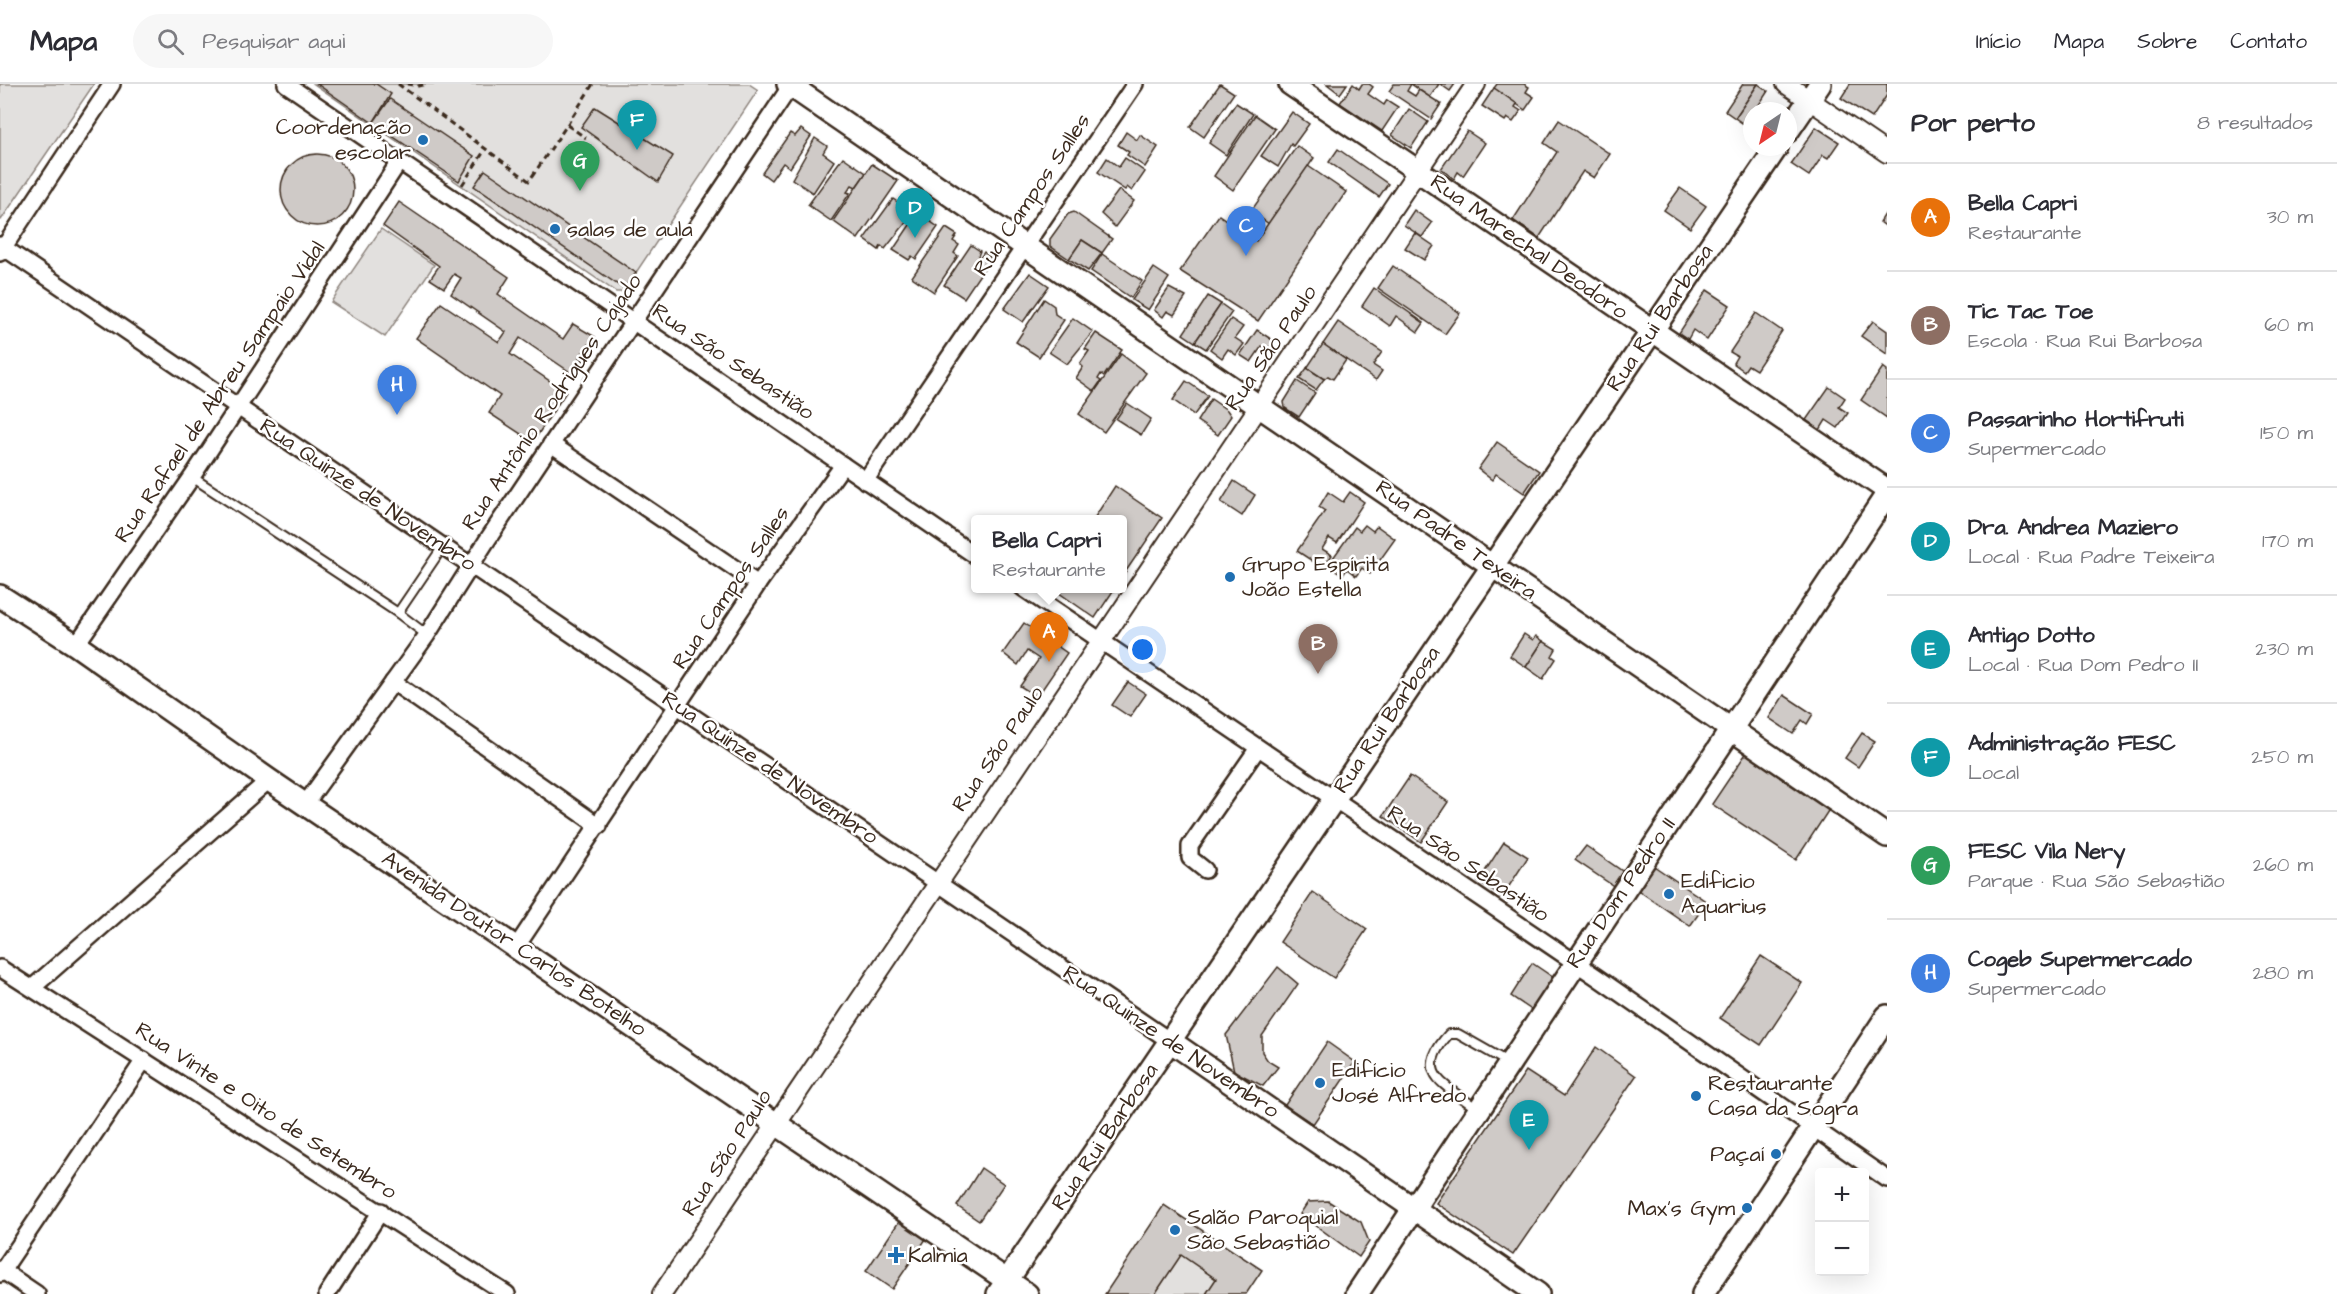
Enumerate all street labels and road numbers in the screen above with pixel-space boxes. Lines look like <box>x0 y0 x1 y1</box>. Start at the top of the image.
street label: Rua Campos Salles <box>966 107 1098 283</box>
street label: Rua Marechal Deodoro <box>1424 167 1635 328</box>
street label: Rua Rafael de Abreu Sampaio Vidal <box>107 235 333 549</box>
street label: Rua Rui Barbosa <box>1599 238 1721 398</box>
street label: Rua Antônio Rodrigues Cajado <box>454 267 651 537</box>
street label: Rua São Paulo <box>1217 278 1325 417</box>
street label: Rua São Sebastião <box>646 296 821 428</box>
street label: Rua Quinze de Novembro <box>254 411 483 580</box>
street label: Rua Padre Texeira <box>1369 473 1543 607</box>
street label: Rua Campos Salles <box>665 500 797 676</box>
street label: Rua Rui Barbosa <box>1326 640 1448 800</box>
street label: Rua São Paulo <box>944 679 1052 818</box>
street label: Rua Quinze de Novembro <box>656 684 885 853</box>
street label: Rua São Sebastião <box>1381 798 1556 930</box>
street label: Rua Dom Pedro II <box>1559 811 1683 975</box>
street label: Avenida Doutor Carlos Botelho <box>376 844 653 1045</box>
street label: Rua Quinze de Novembro <box>1057 958 1286 1127</box>
street label: Rua Vinte e Oito de Setembro <box>129 1015 403 1208</box>
street label: Rua Rui Barbosa <box>1044 1057 1166 1217</box>
street label: Rua São Paulo <box>674 1083 780 1223</box>

